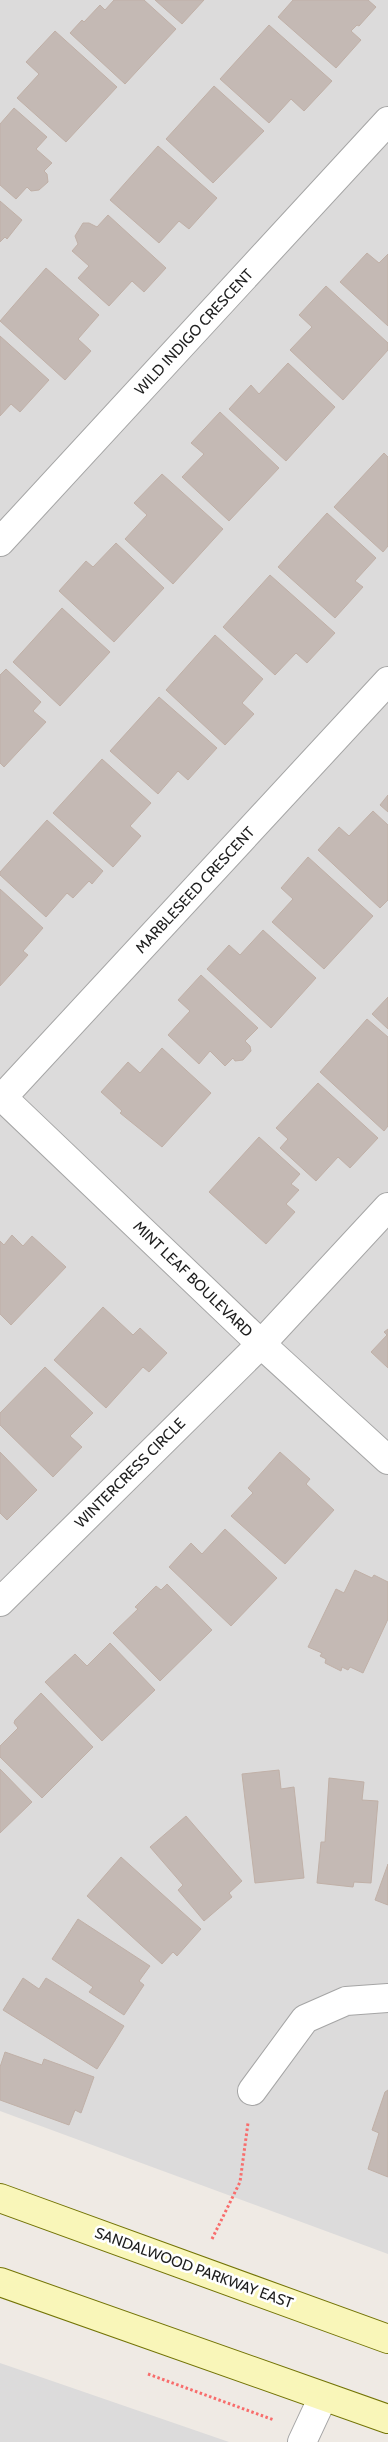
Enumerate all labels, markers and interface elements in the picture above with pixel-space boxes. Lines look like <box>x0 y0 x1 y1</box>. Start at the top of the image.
street label: WILD INDIGO CRESCENT <box>131 265 257 399</box>
street label: MARBLESEED CRESCENT <box>132 823 258 957</box>
street label: MINT LEAF BOULEVARD <box>130 1217 256 1341</box>
street label: WINTERCRESS CIRCLE <box>71 1414 189 1532</box>
street label: SANDALWOOD PARKWAY EAST <box>92 2224 296 2312</box>

